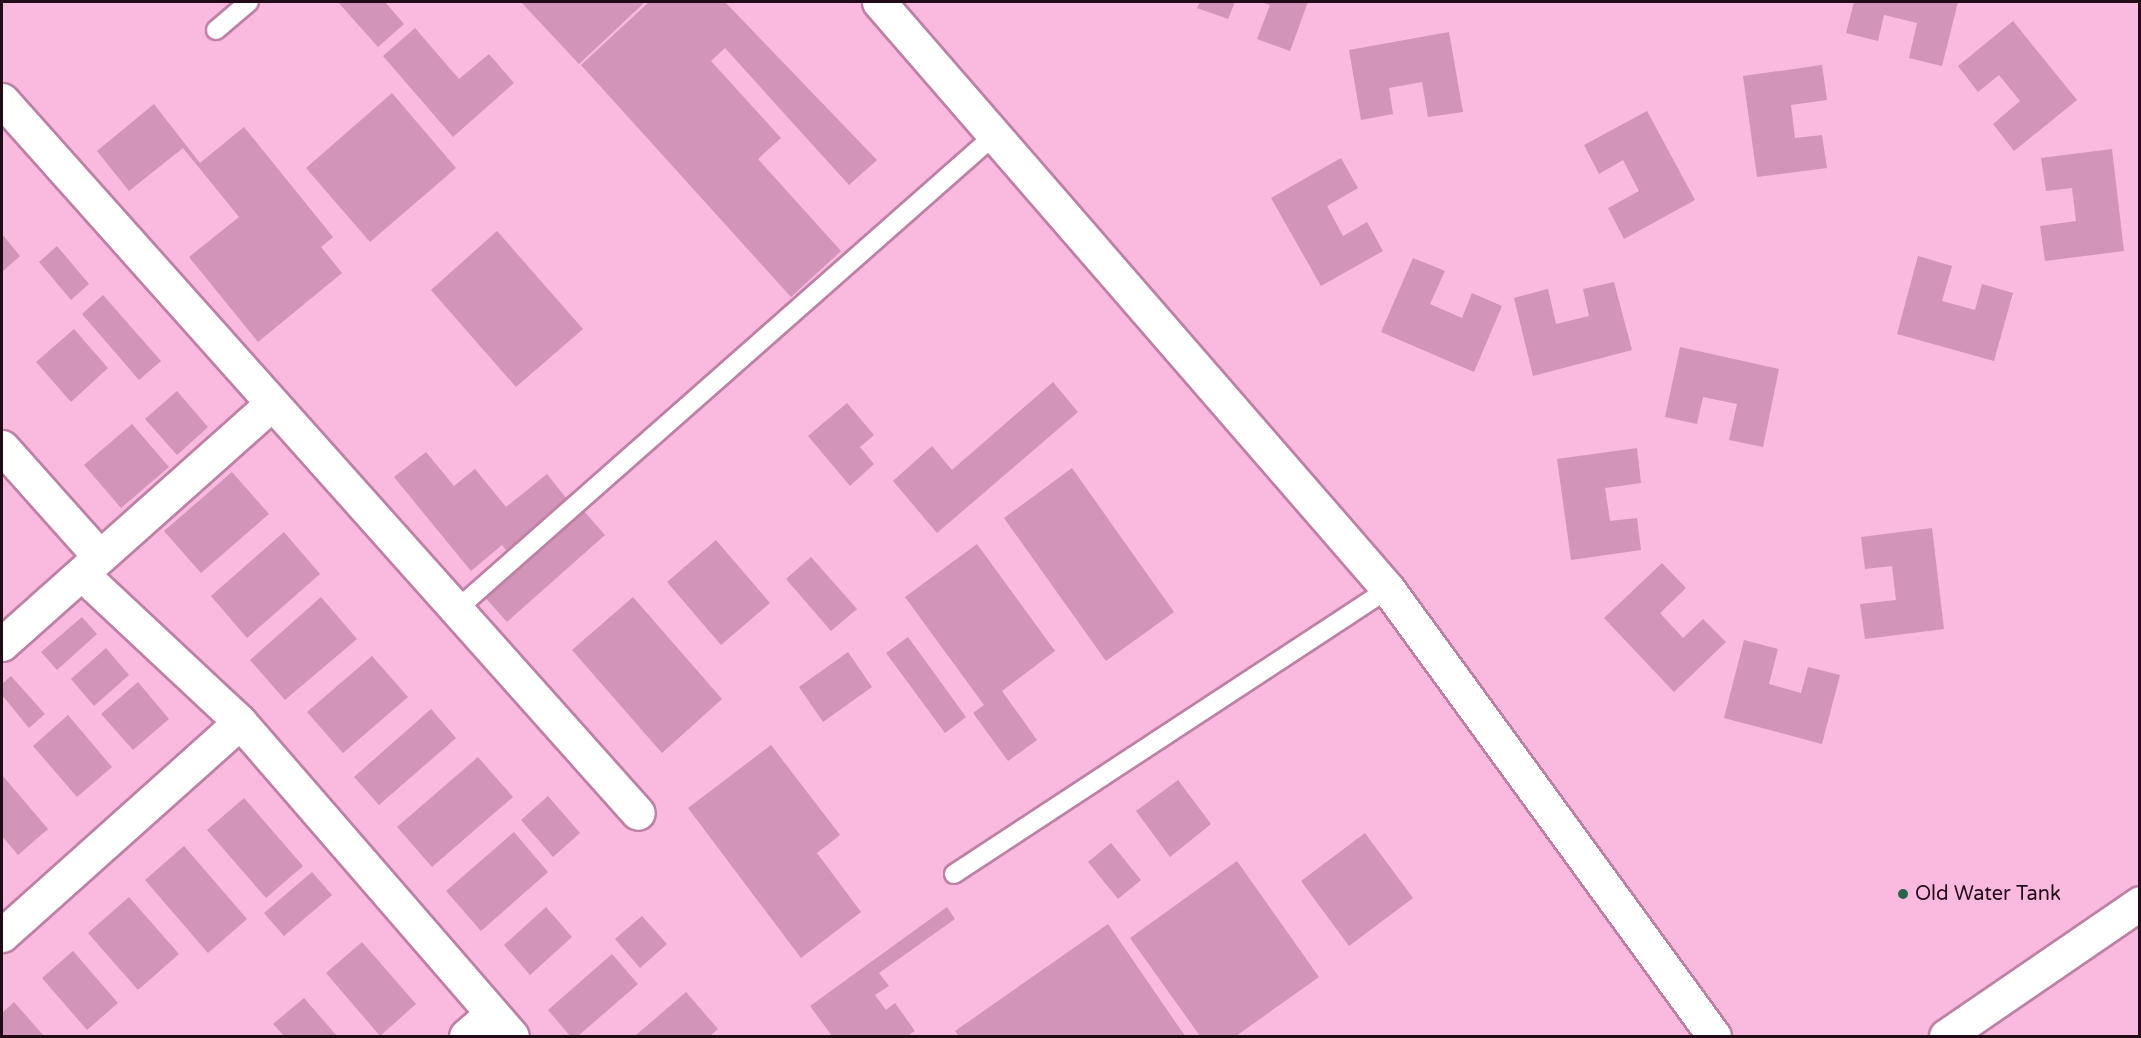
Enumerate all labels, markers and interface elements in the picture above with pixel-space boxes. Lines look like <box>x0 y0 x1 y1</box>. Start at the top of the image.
place label: Old Water Tank <box>1915 882 2061 906</box>
marker: Old Water Tank <box>1896 887 1910 901</box>

